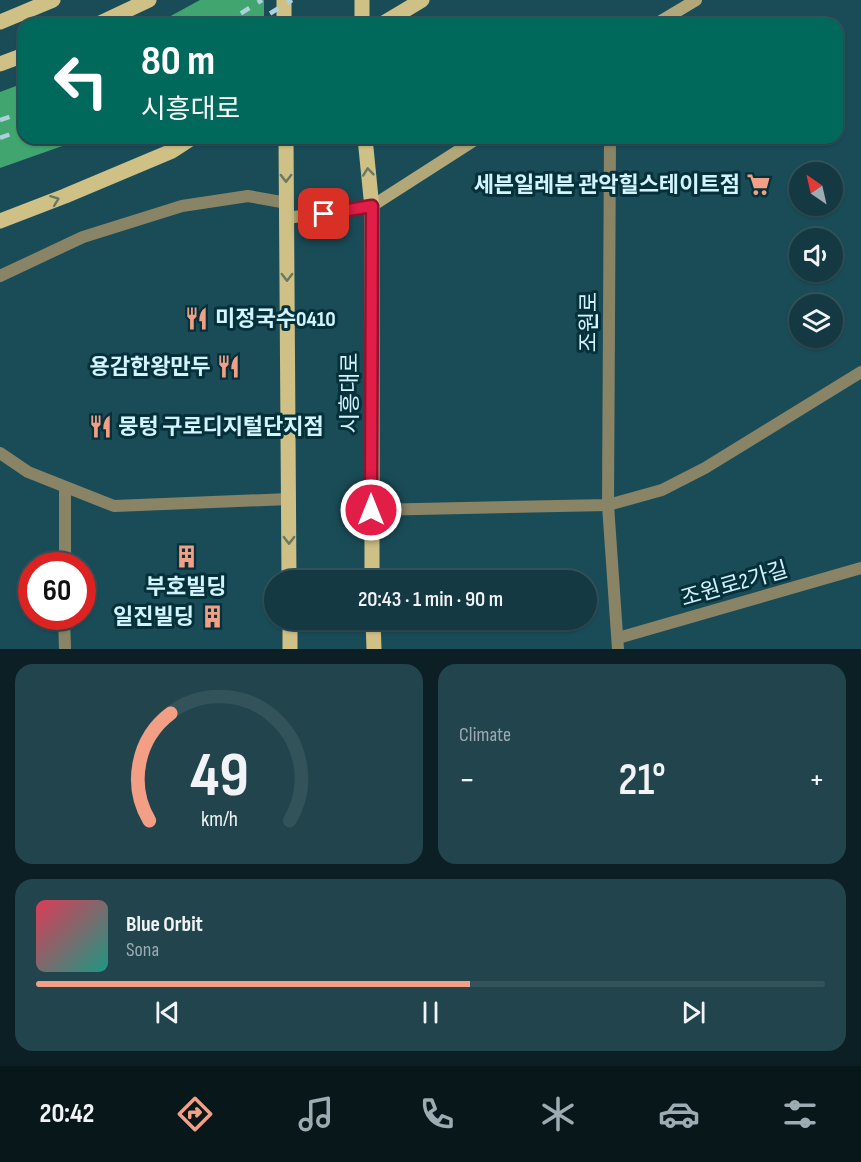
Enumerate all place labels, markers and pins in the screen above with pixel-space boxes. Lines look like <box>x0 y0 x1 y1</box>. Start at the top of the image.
supermarket icon: 세븐일레븐 관악힐스테이트점 <box>745 171 771 197</box>
place label: 세븐일레븐 관악힐스테이트점 <box>473 172 740 199</box>
pin <box>298 188 349 239</box>
restaurant icon: 미정국수0410 <box>184 305 210 331</box>
place label: 미정국수0410 <box>215 306 336 333</box>
restaurant icon: 용감한왕만두 <box>216 353 242 379</box>
place label: 용감한왕만두 <box>90 354 211 381</box>
restaurant icon: 뭉텅 구로디지털단지점 <box>87 413 113 439</box>
place label: 뭉텅 구로디지털단지점 <box>118 414 324 441</box>
building icon: 부호빌딩 <box>173 544 199 570</box>
place label: 부호빌딩 <box>146 574 226 601</box>
building icon: 일진빌딩 <box>199 603 225 629</box>
place label: 일진빌딩 <box>113 604 194 631</box>

